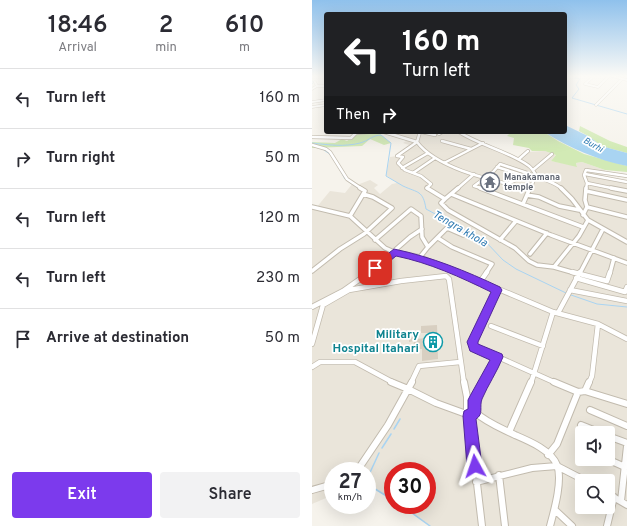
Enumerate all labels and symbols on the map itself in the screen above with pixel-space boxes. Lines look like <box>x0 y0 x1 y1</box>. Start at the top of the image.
water label: Burhi <box>581 135 606 155</box>
temple icon: Manakamana temple <box>479 171 501 193</box>
place label: Manakamana temple <box>504 172 560 193</box>
water label: Tengra khola <box>430 208 490 250</box>
pin <box>358 251 392 285</box>
place label: Military Hospital Itahari <box>333 327 419 357</box>
building icon: Military Hospital Itahari <box>422 331 444 353</box>
position arrow <box>454 445 496 487</box>
speed limit sign: 30 <box>384 462 436 514</box>

